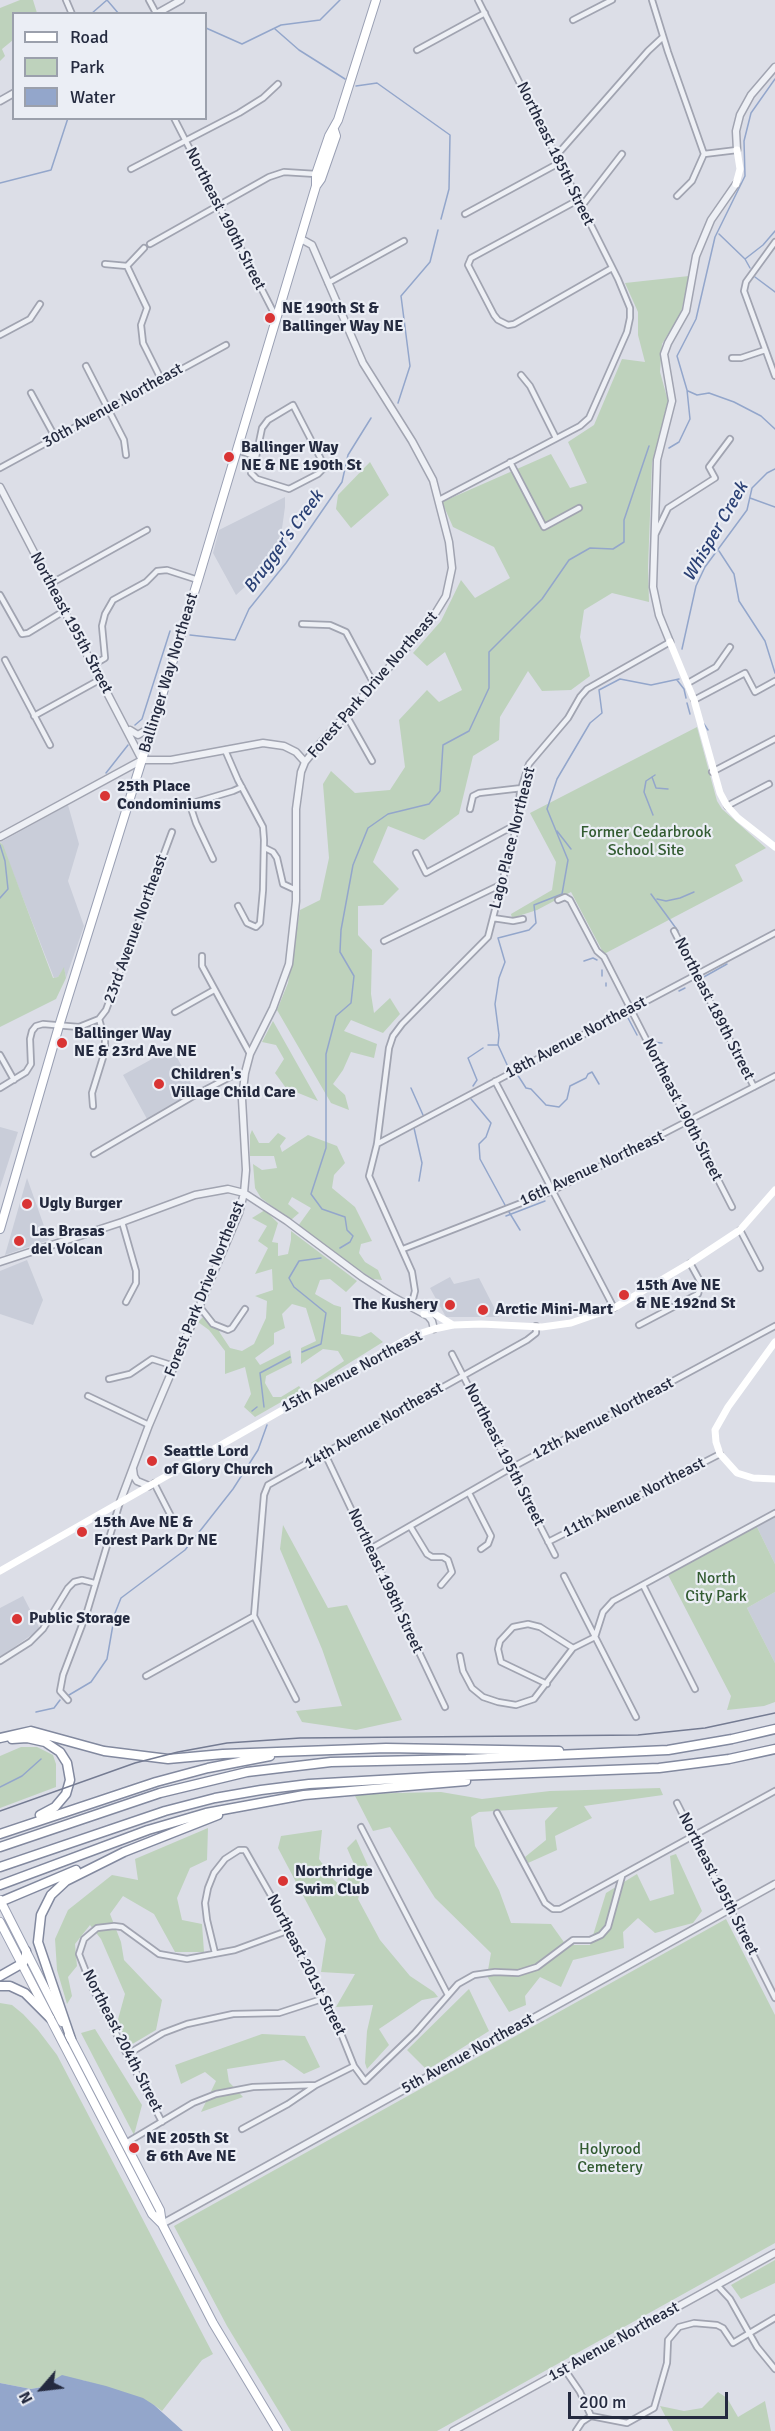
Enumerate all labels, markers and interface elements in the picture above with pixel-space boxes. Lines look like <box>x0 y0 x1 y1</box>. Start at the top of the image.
legend <box>12 12 207 120</box>
text: Road <box>70 26 109 48</box>
text: Park <box>70 56 105 78</box>
street label: Northeast 185th Street <box>512 79 598 229</box>
text: Water <box>70 86 115 108</box>
street label: Northeast 190th Street <box>181 145 269 293</box>
place label: NE 190th St & Ballinger Way NE <box>282 299 403 337</box>
marker: NE 190th St & Ballinger Way NE <box>263 311 277 325</box>
street label: 30th Avenue Northeast <box>40 360 186 452</box>
place label: Ballinger Way NE & NE 190th St <box>241 438 362 476</box>
marker: Ballinger Way NE & NE 190th St <box>222 450 236 464</box>
water label: Whisper Creek <box>679 478 753 586</box>
water label: Brugger's Creek <box>240 487 328 597</box>
street label: Northeast 195th Street <box>26 549 116 697</box>
street label: Ballinger Way Northeast <box>136 591 202 755</box>
street label: Forest Park Drive Northeast <box>304 608 442 762</box>
street label: Lago Place Northeast <box>486 765 540 911</box>
place label: 25th Place Condominiums <box>117 777 221 815</box>
marker: 25th Place Condominiums <box>98 789 112 803</box>
park label: Former Cedarbrook School Site <box>581 823 711 861</box>
street label: 23rd Avenue Northeast <box>100 852 172 1006</box>
street label: Northeast 189th Street <box>670 935 758 1083</box>
street label: 18th Avenue Northeast <box>502 993 650 1083</box>
place label: Ballinger Way NE & 23rd Ave NE <box>74 1024 197 1062</box>
marker: Ballinger Way NE & 23rd Ave NE <box>55 1036 69 1050</box>
street label: Northeast 190th Street <box>638 1036 726 1184</box>
place label: Children's Village Child Care <box>171 1065 296 1103</box>
marker: Children's Village Child Care <box>152 1077 166 1091</box>
street label: 16th Avenue Northeast <box>517 1127 667 1211</box>
place label: Ugly Burger <box>39 1194 122 1214</box>
marker: Ugly Burger <box>20 1197 34 1211</box>
street label: Forest Park Drive Northeast <box>161 1198 249 1380</box>
place label: Las Brasas del Volcan <box>31 1222 105 1260</box>
marker: Las Brasas del Volcan <box>12 1234 26 1248</box>
place label: 15th Ave NE & NE 192nd St <box>636 1276 736 1314</box>
marker: 15th Ave NE & NE 192nd St <box>617 1288 631 1302</box>
place label: The Kushery <box>353 1295 438 1315</box>
marker: The Kushery <box>443 1298 457 1312</box>
place label: Arctic Mini-Mart <box>495 1300 613 1320</box>
marker: Arctic Mini-Mart <box>476 1303 490 1317</box>
street label: 15th Avenue Northeast <box>278 1327 426 1417</box>
street label: 12th Avenue Northeast <box>529 1374 677 1464</box>
street label: 14th Avenue Northeast <box>301 1378 447 1474</box>
street label: Northeast 195th Street <box>460 1381 548 1529</box>
place label: Seattle Lord of Glory Church <box>164 1442 273 1480</box>
marker: Seattle Lord of Glory Church <box>145 1454 159 1468</box>
street label: 11th Avenue Northeast <box>560 1454 708 1542</box>
street label: Northeast 198th Street <box>343 1506 427 1656</box>
place label: 15th Ave NE & Forest Park Dr NE <box>94 1513 217 1551</box>
marker: 15th Ave NE & Forest Park Dr NE <box>75 1525 89 1539</box>
park label: North City Park <box>685 1569 747 1607</box>
place label: Public Storage <box>29 1609 130 1629</box>
marker: Public Storage <box>10 1612 24 1626</box>
street label: Northeast 195th Street <box>674 1810 762 1958</box>
place label: Northridge Swim Club <box>295 1862 373 1900</box>
marker: Northridge Swim Club <box>276 1874 290 1888</box>
street label: Northeast 201st Street <box>262 1891 350 2039</box>
street label: Northeast 204th Street <box>78 1967 166 2115</box>
street label: 5th Avenue Northeast <box>398 2010 538 2098</box>
place label: NE 205th St & 6th Ave NE <box>146 2129 236 2167</box>
park label: Holyrood Cemetery <box>577 2140 643 2178</box>
marker: NE 205th St & 6th Ave NE <box>127 2141 141 2155</box>
street label: 1st Avenue Northeast <box>545 2298 683 2386</box>
north arrow <box>12 2359 72 2419</box>
scale bar <box>571 2380 732 2418</box>
text: N <box>15 2388 38 2407</box>
text: 200 m <box>579 2391 626 2413</box>

